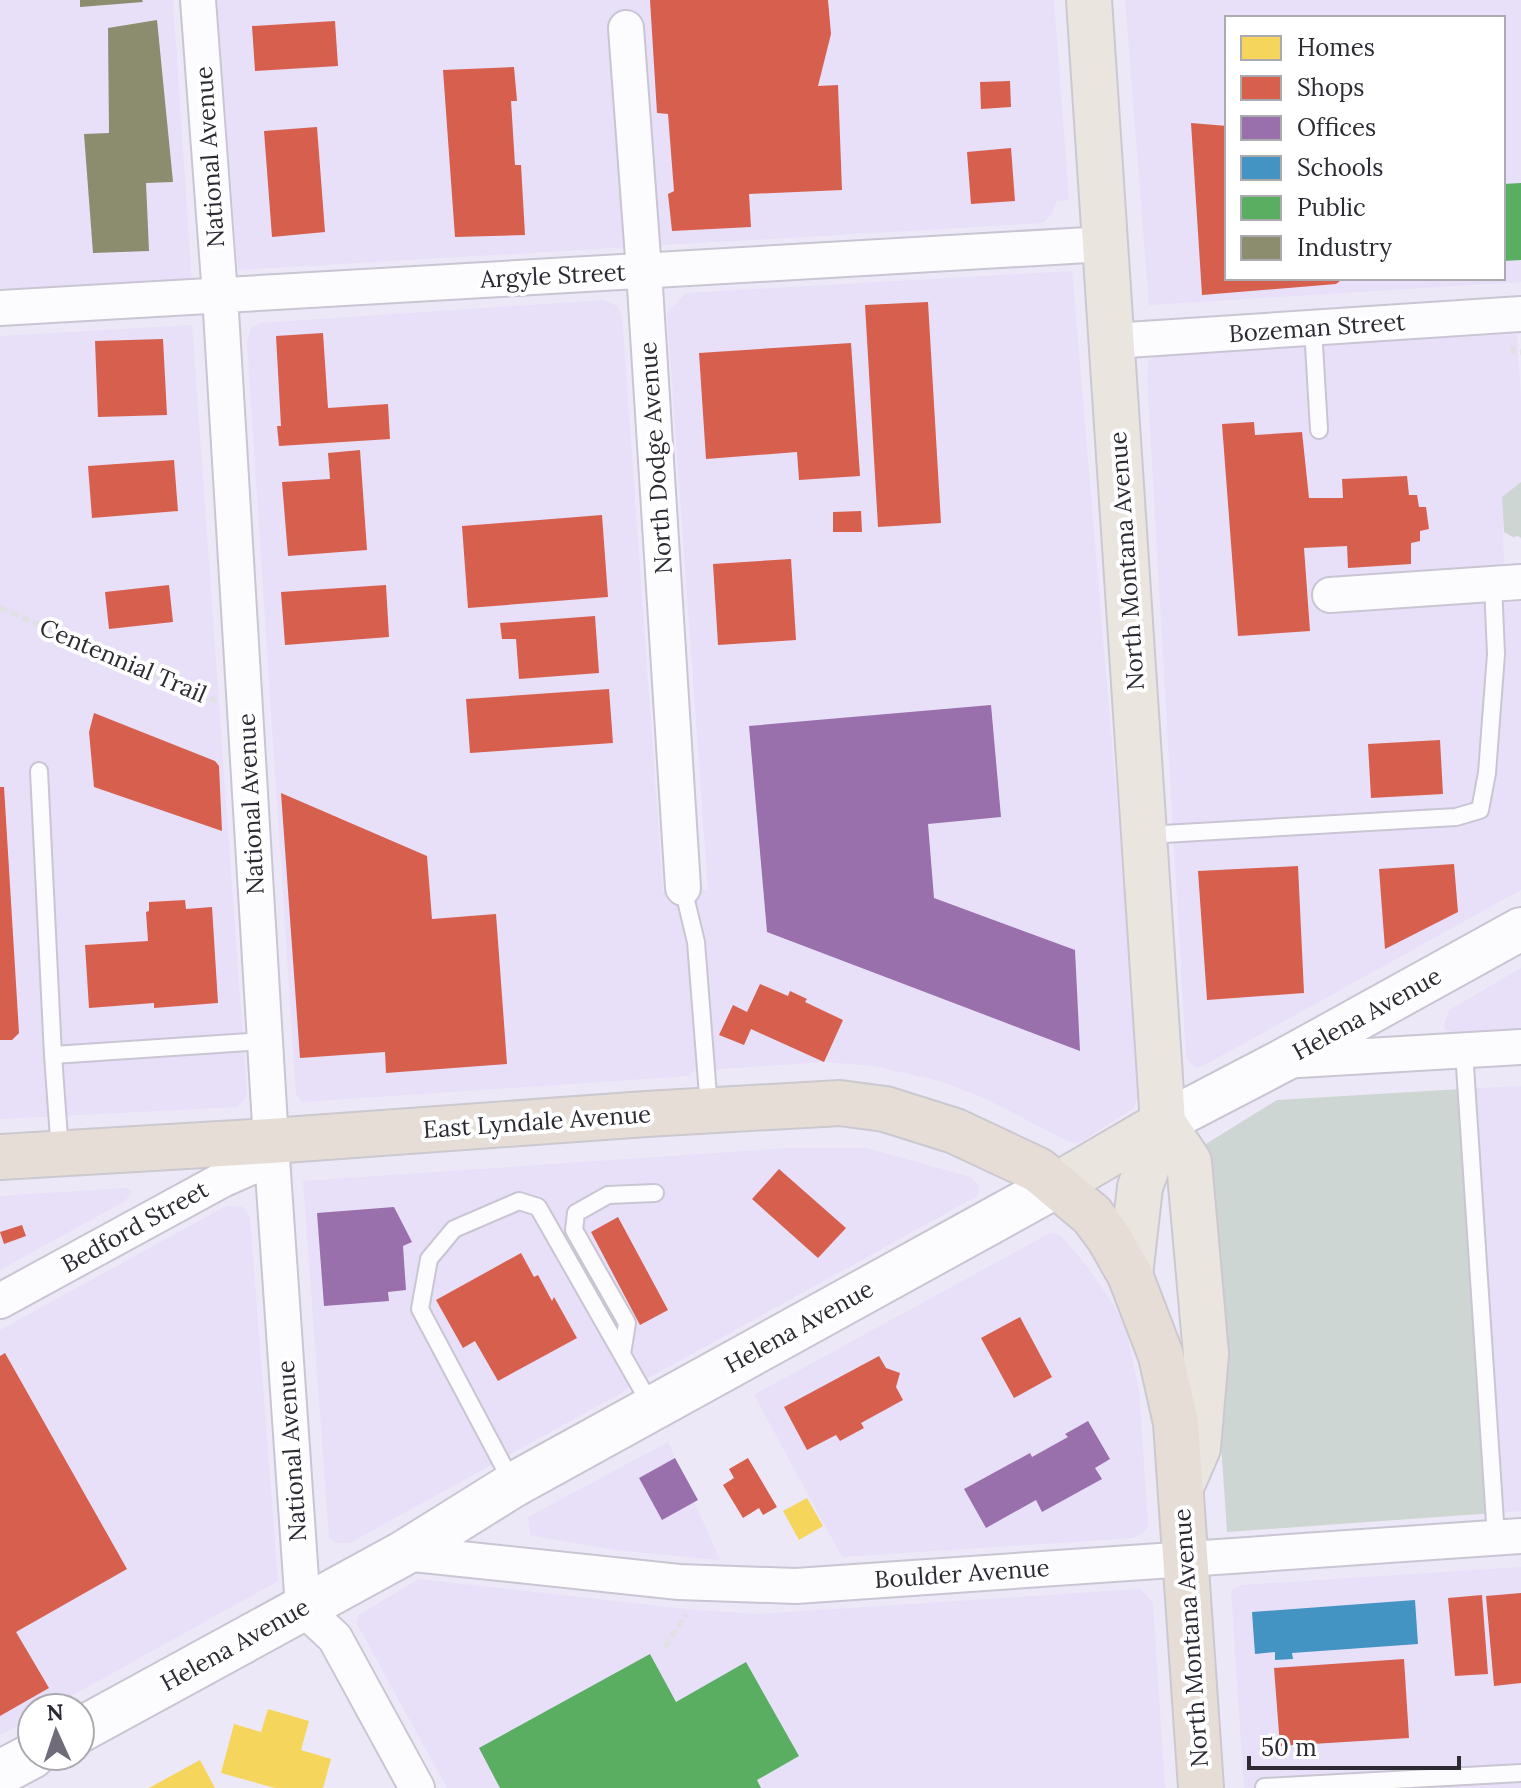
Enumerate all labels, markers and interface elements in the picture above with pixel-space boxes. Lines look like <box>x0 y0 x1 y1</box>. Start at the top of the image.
legend <box>1225 16 1505 280</box>
text: Homes <box>1297 32 1375 63</box>
street label: National Avenue <box>188 65 231 249</box>
text: Shops <box>1297 72 1364 103</box>
text: Offices <box>1297 112 1376 143</box>
text: Schools <box>1297 152 1383 183</box>
text: Public <box>1297 192 1366 223</box>
text: Industry <box>1297 232 1392 263</box>
street label: Argyle Street <box>479 256 627 295</box>
street label: Bozeman Street <box>1228 306 1407 349</box>
street label: North Dodge Avenue <box>632 341 679 575</box>
street label: North Montana Avenue <box>1102 431 1151 691</box>
street label: Centennial Trail <box>35 611 211 710</box>
street label: National Avenue <box>230 712 271 896</box>
street label: Helena Avenue <box>1287 960 1447 1067</box>
street label: East Lyndale Avenue <box>422 1098 652 1145</box>
street label: Bedford Street <box>56 1173 214 1280</box>
street label: Helena Avenue <box>719 1273 879 1380</box>
street label: National Avenue <box>270 1359 313 1543</box>
street label: North Montana Avenue <box>1166 1508 1215 1768</box>
street label: Boulder Avenue <box>873 1552 1051 1595</box>
street label: Helena Avenue <box>155 1591 315 1698</box>
north arrow <box>16 1692 96 1772</box>
text: N <box>46 1698 64 1726</box>
scale bar <box>1249 1720 1459 1770</box>
text: 50 m <box>1261 1732 1317 1763</box>

